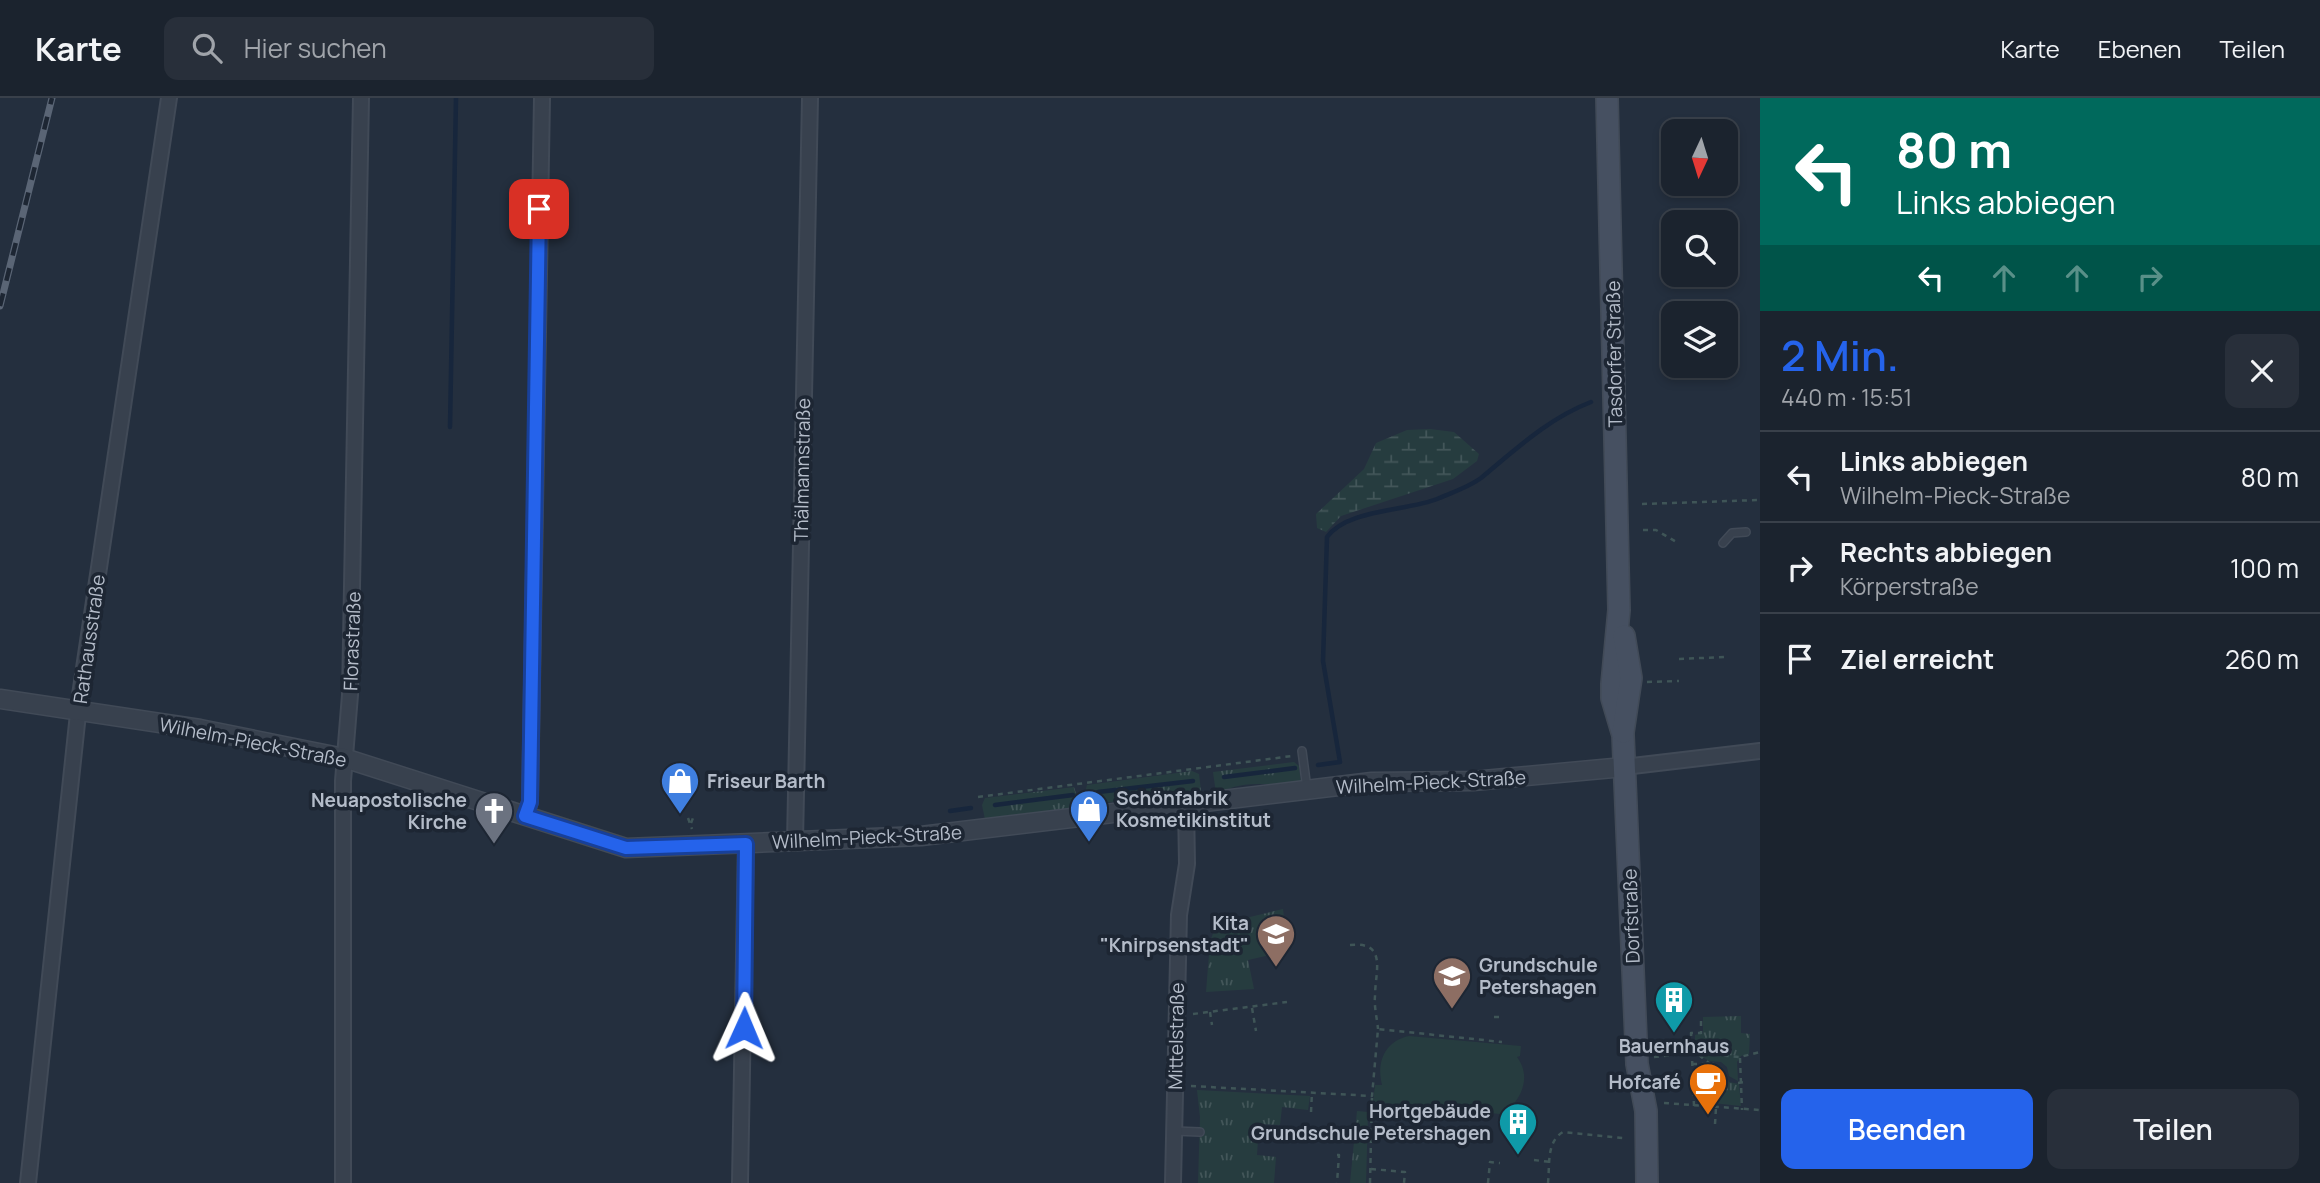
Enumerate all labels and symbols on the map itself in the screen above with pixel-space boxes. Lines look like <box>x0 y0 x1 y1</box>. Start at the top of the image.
north arrow <box>1661 119 1738 196</box>
pin <box>509 179 569 239</box>
street label: Tasdorfer Straße <box>1600 280 1628 428</box>
street label: Thälmannstraße <box>788 398 816 542</box>
street label: Rathausstraße <box>67 573 111 705</box>
street label: Florastraße <box>337 591 367 691</box>
street label: Wilhelm-Pieck-Straße <box>157 711 349 773</box>
shop icon: Friseur Barth <box>659 760 701 815</box>
street label: Wilhelm-Pieck-Straße <box>1335 764 1527 800</box>
place label: Friseur Barth <box>707 768 825 794</box>
place label: Schönfabrik Kosmetikinstitut <box>1116 785 1271 833</box>
place label: Neuapostolische Kirche <box>311 787 467 835</box>
shop icon: Schönfabrik Kosmetikinstitut <box>1068 788 1110 843</box>
church icon: Neuapostolische Kirche <box>473 790 515 845</box>
street label: Wilhelm-Pieck-Straße <box>771 819 963 855</box>
street label: Dorfstraße <box>1616 868 1646 964</box>
place label: Kita "Knirpsenstadt" <box>1100 910 1249 958</box>
school or university icon: Kita "Knirpsenstadt" <box>1255 913 1297 968</box>
place label: Grundschule Petershagen <box>1479 952 1598 1000</box>
school or university icon: Grundschule Petershagen <box>1431 955 1473 1010</box>
building icon: Bauernhaus <box>1653 979 1695 1034</box>
street label: Mittelstraße <box>1162 982 1190 1090</box>
position arrow <box>707 991 781 1065</box>
place label: Bauernhaus <box>1619 1033 1729 1059</box>
cafe icon: Hofcafé <box>1687 1061 1729 1116</box>
place label: Hofcafé <box>1608 1069 1681 1095</box>
place label: Hortgebäude Grundschule Petershagen <box>1251 1098 1491 1146</box>
building icon: Hortgebäude Grundschule Petershagen <box>1497 1101 1539 1156</box>

